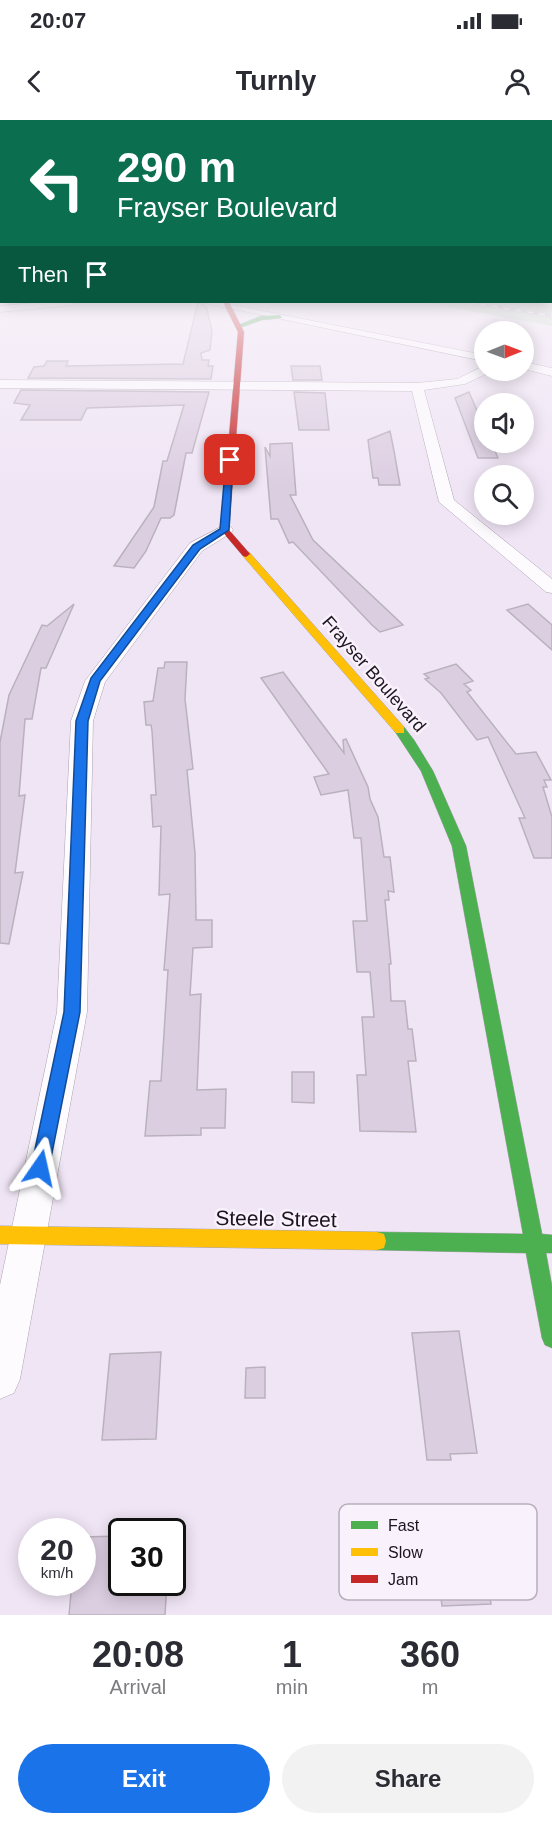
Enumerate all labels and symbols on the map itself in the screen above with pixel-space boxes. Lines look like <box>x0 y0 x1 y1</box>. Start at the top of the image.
north arrow <box>474 321 534 381</box>
pin <box>204 434 255 485</box>
street label: Frayser Boulevard <box>318 612 430 736</box>
position arrow <box>8 1136 72 1200</box>
street label: Steele Street <box>215 1206 337 1231</box>
legend <box>339 1504 537 1600</box>
text: Fast <box>388 1517 420 1534</box>
speed limit sign: 30 <box>108 1518 186 1596</box>
text: Slow <box>388 1544 423 1561</box>
text: Jam <box>388 1571 418 1588</box>

